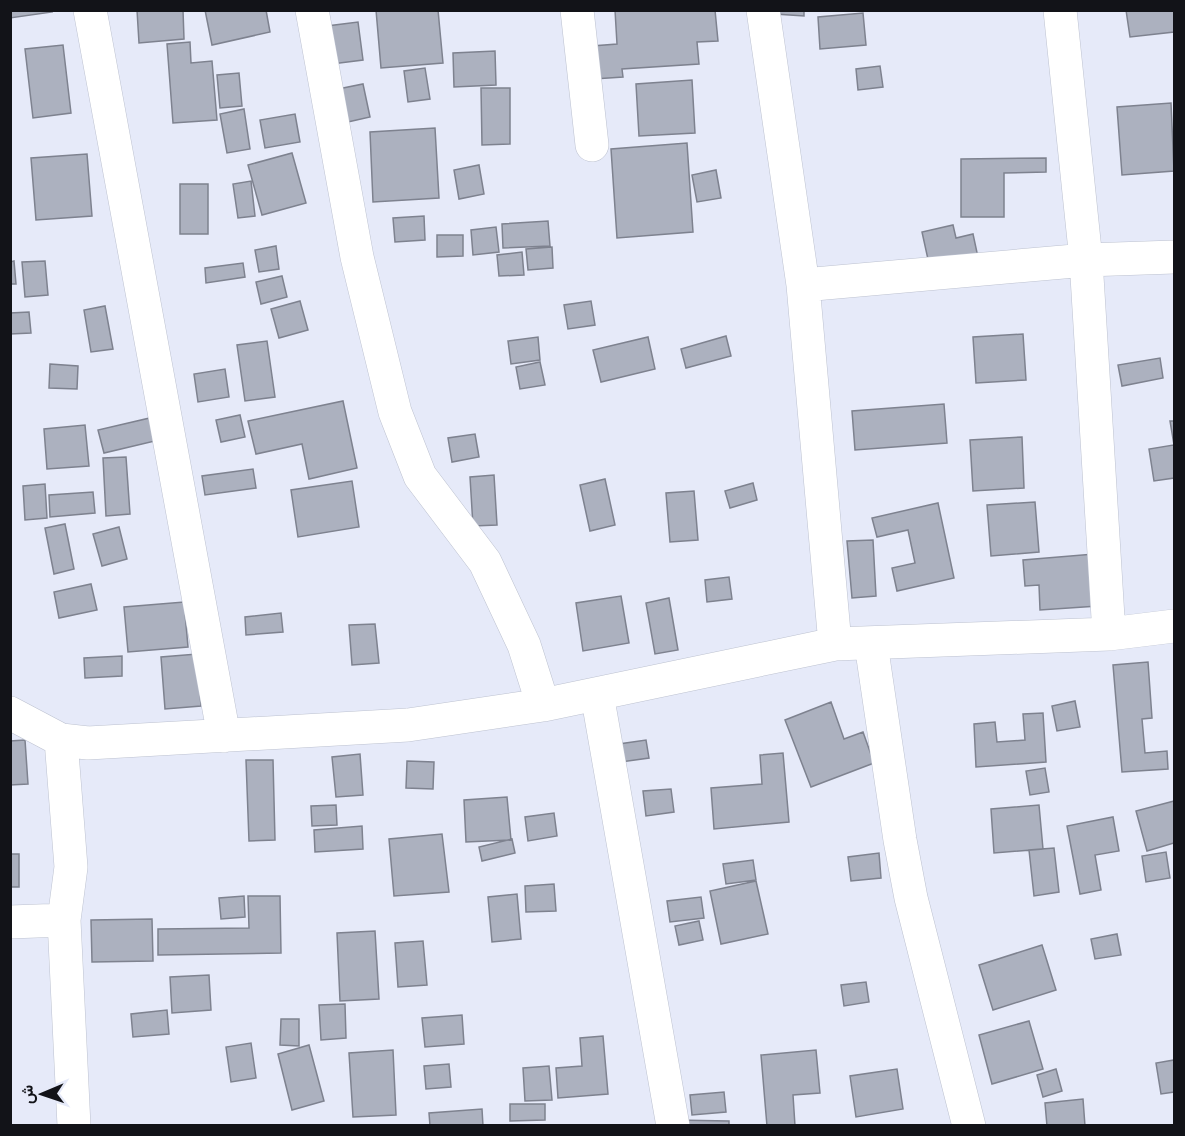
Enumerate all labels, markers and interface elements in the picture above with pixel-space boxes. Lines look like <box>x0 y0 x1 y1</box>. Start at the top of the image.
north arrow <box>12 1064 72 1124</box>
text: ش <box>18 1085 37 1104</box>

